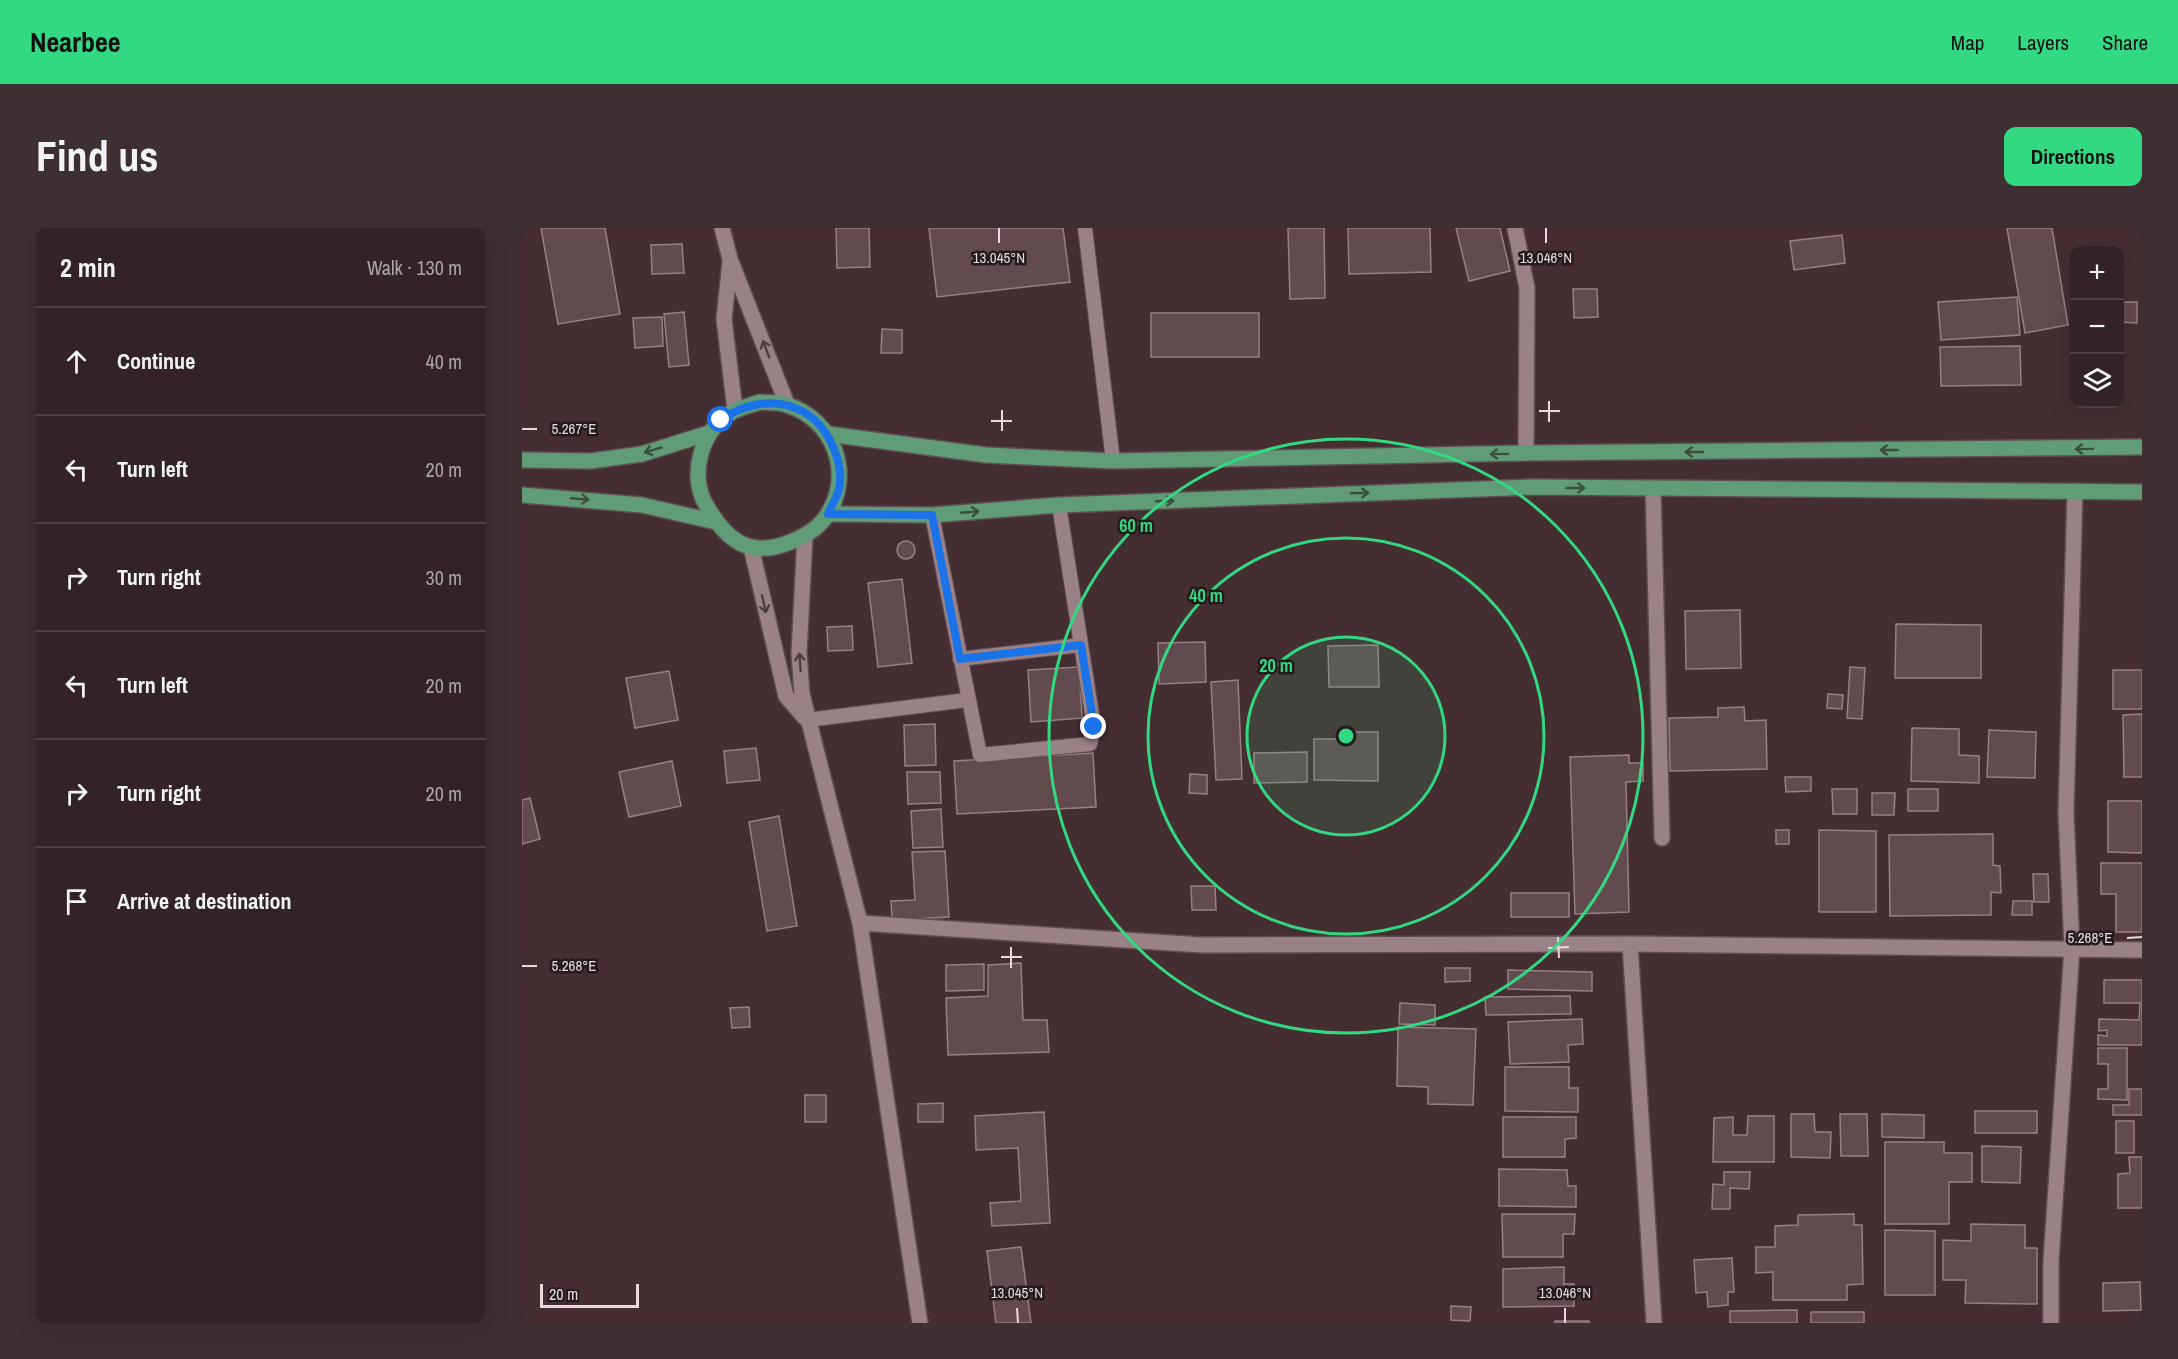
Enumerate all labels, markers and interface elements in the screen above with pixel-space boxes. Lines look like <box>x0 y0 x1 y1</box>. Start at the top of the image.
text: Nearbee <box>30 23 121 61</box>
text: Map <box>1951 28 1984 57</box>
text: Layers <box>2017 28 2069 57</box>
text: Share <box>2102 28 2148 57</box>
button: Directions <box>2004 127 2142 186</box>
text: Find us <box>36 128 158 184</box>
map controls <box>2070 246 2124 408</box>
button: + <box>2070 246 2124 300</box>
text: 13.045°N <box>973 247 1025 268</box>
text: 13.046°N <box>1520 247 1572 268</box>
text: 2 min <box>60 250 116 285</box>
text: Walk · 130 m <box>367 254 462 281</box>
button: − <box>2070 300 2124 354</box>
one-way arrow <box>759 341 770 359</box>
icon: ahead <box>60 345 93 378</box>
text: Continue <box>117 346 195 376</box>
text: 40 m <box>426 348 462 375</box>
button: layers <box>2070 354 2124 408</box>
route start <box>707 406 733 432</box>
text: 5.267°E <box>552 418 597 439</box>
one-way arrow <box>2074 443 2094 454</box>
one-way arrow <box>1879 444 1899 456</box>
one-way arrow <box>644 446 663 457</box>
one-way arrow <box>1684 446 1704 458</box>
one-way arrow <box>1489 448 1509 460</box>
icon: left <box>60 453 93 486</box>
text: Turn left <box>117 454 188 484</box>
text: 20 m <box>426 456 462 483</box>
one-way arrow <box>1565 482 1585 493</box>
one-way arrow <box>1349 488 1369 499</box>
one-way arrow <box>570 494 590 505</box>
one-way arrow <box>1154 495 1174 506</box>
one-way arrow <box>960 506 980 517</box>
text: 60 m <box>1119 513 1153 538</box>
icon: right <box>60 561 93 594</box>
text: Turn right <box>117 562 201 592</box>
text: 30 m <box>426 564 462 591</box>
text: 40 m <box>1189 583 1223 608</box>
one-way arrow <box>759 595 771 614</box>
one-way arrow <box>794 653 805 673</box>
text: 20 m <box>1259 653 1293 678</box>
icon: left <box>60 669 93 702</box>
text: Turn left <box>117 670 188 700</box>
text: 20 m <box>426 672 462 699</box>
route end <box>1080 713 1106 739</box>
centre of rings <box>1336 726 1356 746</box>
icon: right <box>60 777 93 810</box>
text: Turn right <box>117 778 201 808</box>
text: 20 m <box>426 780 462 807</box>
icon: arrive <box>60 885 93 918</box>
text: Arrive at destination <box>117 886 291 916</box>
text: 5.268°E <box>2068 927 2113 948</box>
text: 5.268°E <box>552 955 597 976</box>
scale bar <box>540 1281 639 1308</box>
text: 13.045°N <box>991 1282 1043 1303</box>
text: 13.046°N <box>1539 1282 1591 1303</box>
text: 20 m <box>549 1283 578 1305</box>

